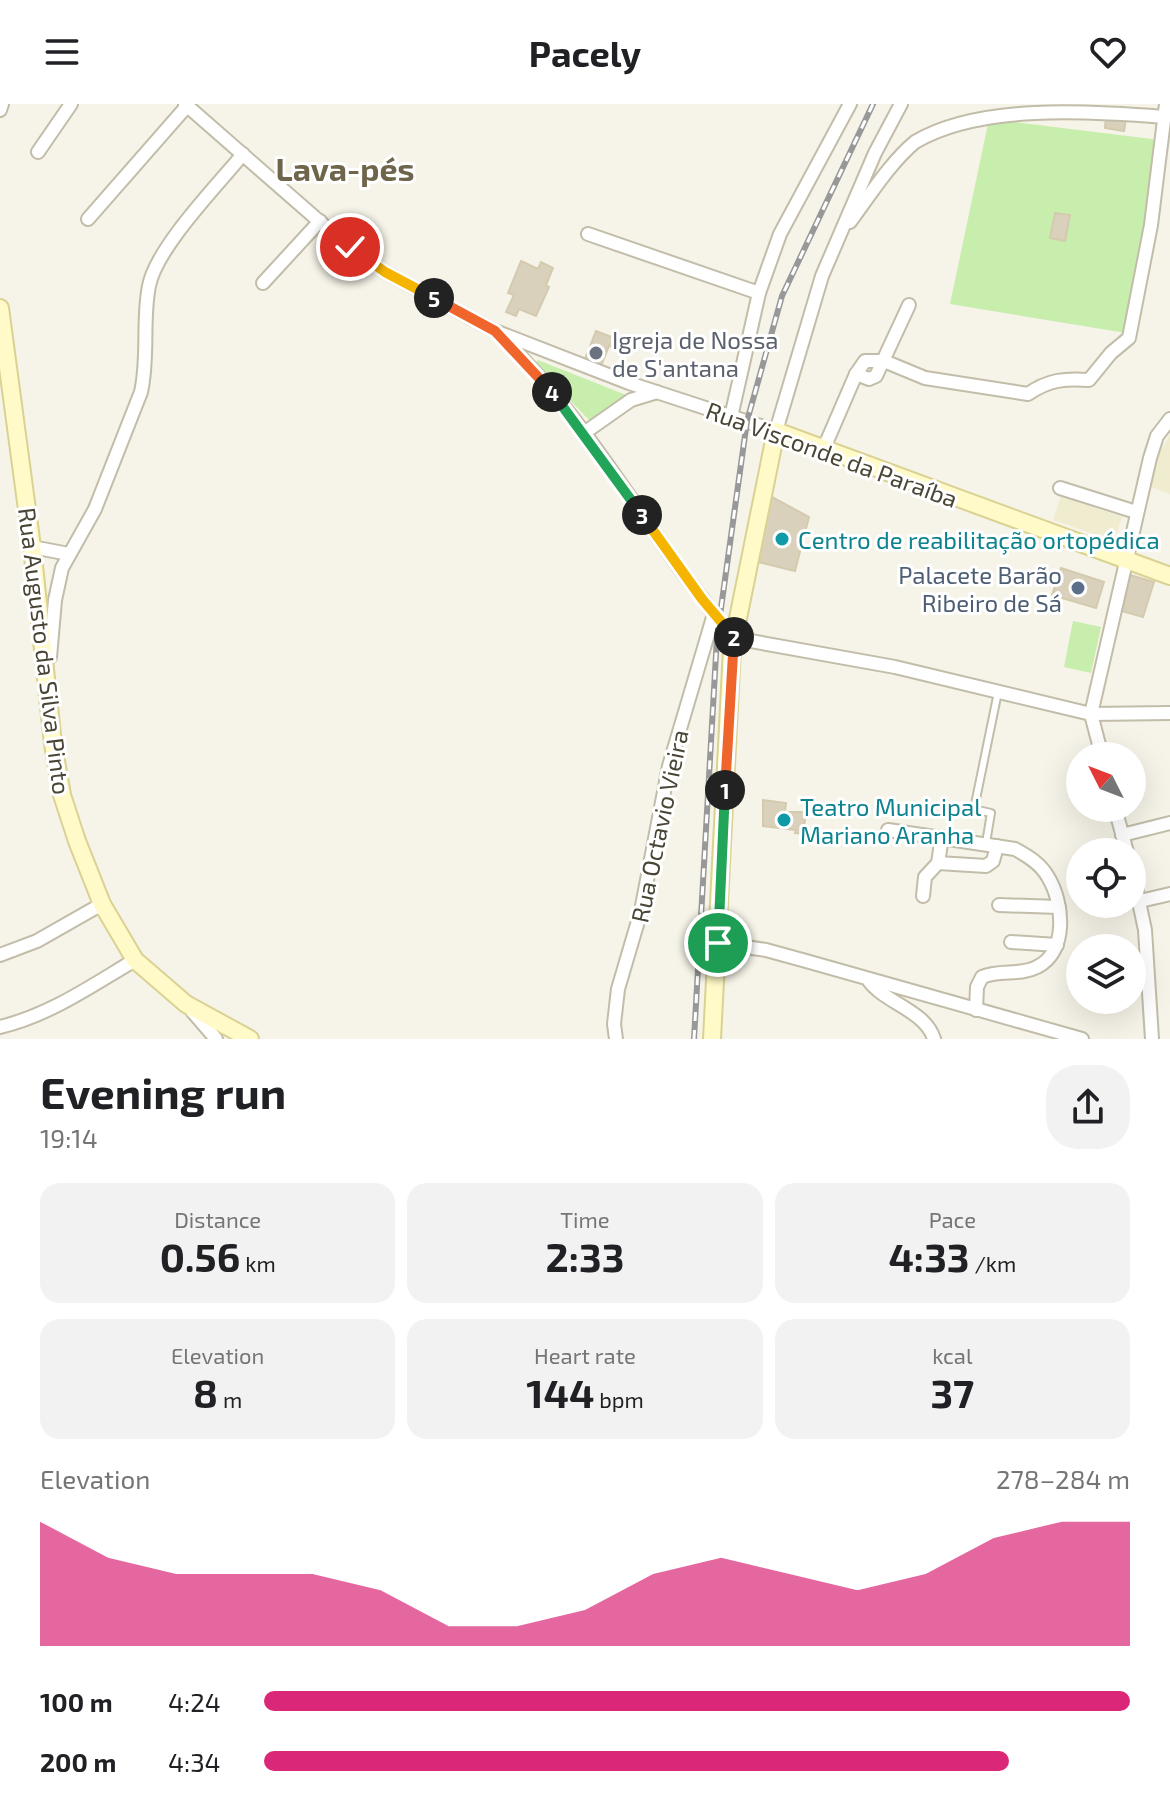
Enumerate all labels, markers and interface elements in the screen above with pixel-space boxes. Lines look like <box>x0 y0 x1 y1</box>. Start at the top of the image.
icon: menu <box>40 30 84 74</box>
icon: heart <box>1086 30 1130 74</box>
text: Pacely <box>529 31 641 74</box>
district label: Lava-pés <box>276 149 414 187</box>
pin <box>316 213 384 281</box>
icon: check <box>328 225 372 269</box>
pin: 5 <box>414 278 454 318</box>
text: 5 <box>428 285 440 311</box>
place label: Igreja de Nossa de S'antana <box>612 325 779 382</box>
marker: Igreja de Nossa de S'antana <box>587 344 605 362</box>
pin: 4 <box>532 372 572 412</box>
text: 4 <box>545 379 559 405</box>
street label: Rua Visconde da Paraíba <box>702 395 962 513</box>
pin: 3 <box>622 495 662 535</box>
text: 3 <box>636 502 648 528</box>
street label: Rua Augusto da Silva Pinto <box>13 506 77 796</box>
place label: Centro de reabilitação ortopédica <box>798 525 1160 555</box>
marker: Centro de reabilitação ortopédica <box>773 530 791 548</box>
place label: Palacete Barão Ribeiro de Sá <box>898 560 1062 617</box>
marker: Palacete Barão Ribeiro de Sá <box>1069 579 1087 597</box>
pin: 2 <box>714 617 754 657</box>
text: 2 <box>728 624 740 650</box>
street label: Rua Octavio Vieira <box>624 727 694 925</box>
north arrow <box>1066 742 1146 822</box>
map controls <box>1066 742 1146 1014</box>
pin: 1 <box>705 770 745 810</box>
text: 1 <box>720 777 730 803</box>
place label: Teatro Municipal Mariano Aranha <box>800 792 981 849</box>
marker: Teatro Municipal Mariano Aranha <box>775 811 793 829</box>
button: locate <box>1066 838 1146 918</box>
pin <box>684 909 752 977</box>
icon: arrive <box>696 921 740 965</box>
button: layers <box>1066 934 1146 1014</box>
text: Evening run <box>40 1065 286 1118</box>
button: share <box>1046 1065 1130 1149</box>
text: 19:14 <box>40 1122 98 1153</box>
text: Distance <box>174 1206 261 1232</box>
text: Time <box>560 1206 610 1232</box>
text: Pace <box>929 1206 976 1232</box>
text: 0.56 <box>160 1232 240 1280</box>
text: 2:33 <box>546 1232 624 1280</box>
text: 4:33 <box>888 1232 970 1280</box>
text: km <box>240 1250 276 1276</box>
text: /km <box>970 1250 1016 1276</box>
text: Elevation <box>171 1342 264 1368</box>
text: Heart rate <box>534 1342 636 1368</box>
text: kcal <box>932 1342 972 1368</box>
text: 8 <box>193 1368 218 1416</box>
text: 144 <box>526 1368 594 1416</box>
text: 37 <box>930 1368 974 1416</box>
text: m <box>218 1386 242 1412</box>
text: bpm <box>594 1386 644 1412</box>
text: Elevation <box>40 1463 150 1494</box>
text: 278–284 m <box>996 1463 1130 1494</box>
text: 100 m <box>40 1686 113 1717</box>
text: 4:24 <box>168 1686 221 1717</box>
text: 200 m <box>40 1746 116 1777</box>
text: 4:34 <box>168 1746 221 1777</box>

